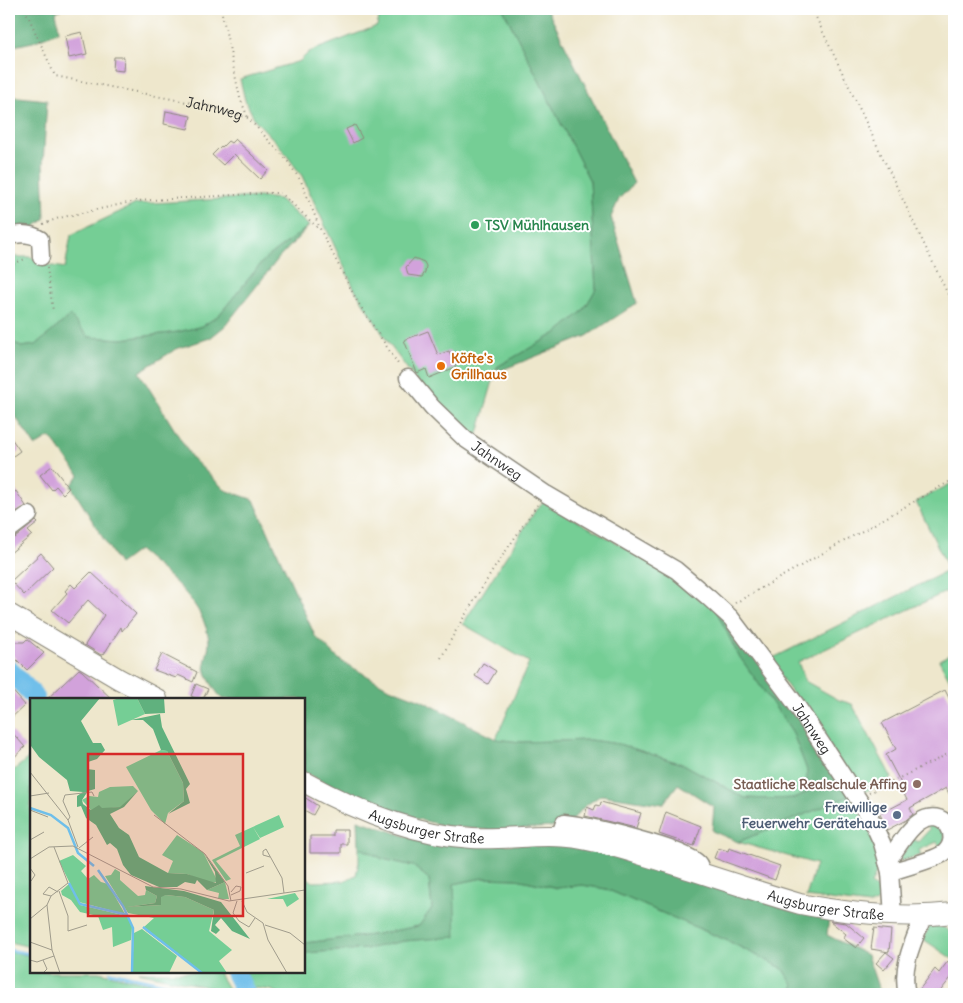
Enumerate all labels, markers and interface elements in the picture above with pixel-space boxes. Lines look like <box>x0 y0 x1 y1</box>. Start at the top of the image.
street label: Jahnweg <box>185 93 245 124</box>
place label: TSV Mühlhausen <box>485 216 589 234</box>
marker: TSV Mühlhausen <box>469 219 481 231</box>
place label: Köfte's Grillhaus <box>451 349 507 383</box>
marker: Köfte's Grillhaus <box>435 360 447 372</box>
street label: Jahnweg <box>468 437 526 484</box>
inset map <box>30 698 305 973</box>
street label: Jahnweg <box>788 699 835 757</box>
place label: Staatliche Realschule Affing <box>734 775 907 793</box>
marker: Staatliche Realschule Affing <box>911 778 923 790</box>
place label: Freiwillige Feuerwehr Gerätehaus <box>741 798 888 832</box>
street label: Augsburger Straße <box>366 805 485 847</box>
marker: Freiwillige Feuerwehr Gerätehaus <box>891 809 903 821</box>
street label: Augsburger Straße <box>765 886 885 924</box>

